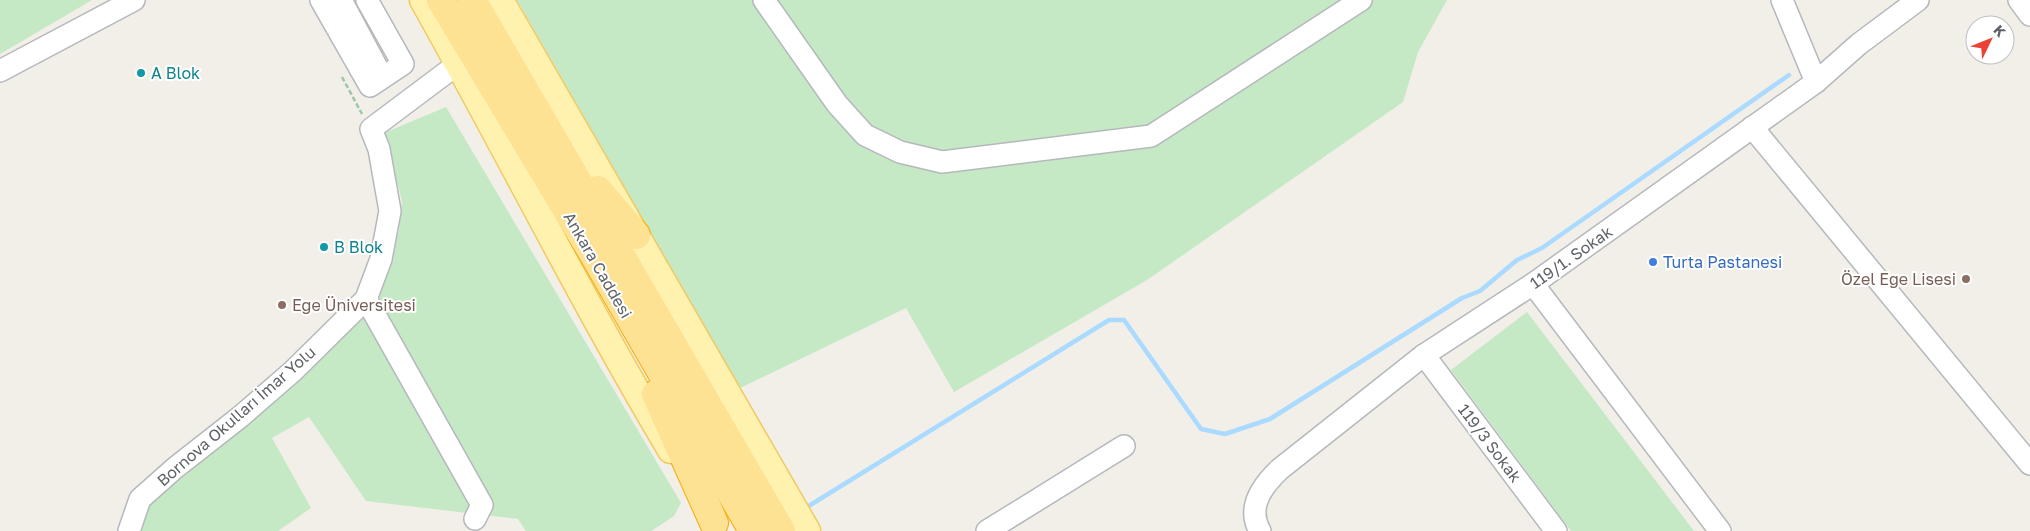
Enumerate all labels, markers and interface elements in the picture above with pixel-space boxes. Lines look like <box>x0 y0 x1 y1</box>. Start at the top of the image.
north arrow <box>1965 15 2015 65</box>
text: K <box>1990 21 2010 40</box>
place label: A Blok <box>151 63 200 83</box>
marker: A Blok <box>135 67 147 79</box>
street label: Ankara Caddesi <box>560 208 636 322</box>
street label: 119/1. Sokak <box>1526 221 1616 293</box>
place label: B Blok <box>334 237 383 257</box>
marker: B Blok <box>318 241 330 253</box>
place label: Turta Pastanesi <box>1663 252 1782 272</box>
marker: Turta Pastanesi <box>1647 256 1659 268</box>
place label: Özel Ege Lisesi <box>1841 269 1956 289</box>
marker: Özel Ege Lisesi <box>1960 273 1972 285</box>
place label: Ege Üniversitesi <box>292 295 416 315</box>
marker: Ege Üniversitesi <box>276 299 288 311</box>
street label: Bornova Okulları İmar Yolu <box>153 342 319 490</box>
street label: 119/3 Sokak <box>1454 400 1526 486</box>

